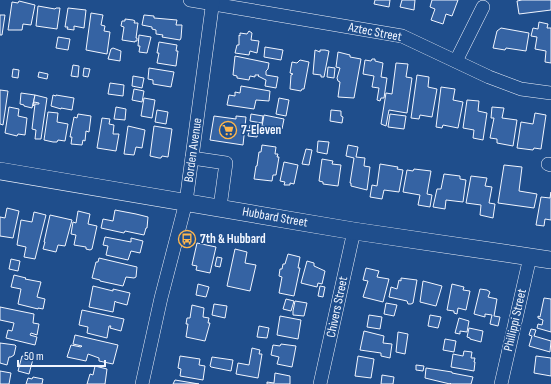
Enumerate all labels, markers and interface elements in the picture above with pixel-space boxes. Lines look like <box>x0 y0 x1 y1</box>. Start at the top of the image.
street label: Aztec Street <box>346 19 403 45</box>
street label: Borden Avenue <box>181 117 205 183</box>
supermarket icon: 7-Eleven <box>218 120 238 140</box>
place label: 7-Eleven <box>241 122 282 138</box>
street label: Hubbard Street <box>241 203 309 231</box>
bus stop icon: 7th & Hubbard <box>177 229 197 249</box>
place label: 7th & Hubbard <box>200 231 266 247</box>
street label: Chivers Street <box>323 275 351 339</box>
street label: Phillippi Street <box>500 287 530 353</box>
scale bar <box>18 342 105 368</box>
text: 50 m <box>24 349 44 364</box>

